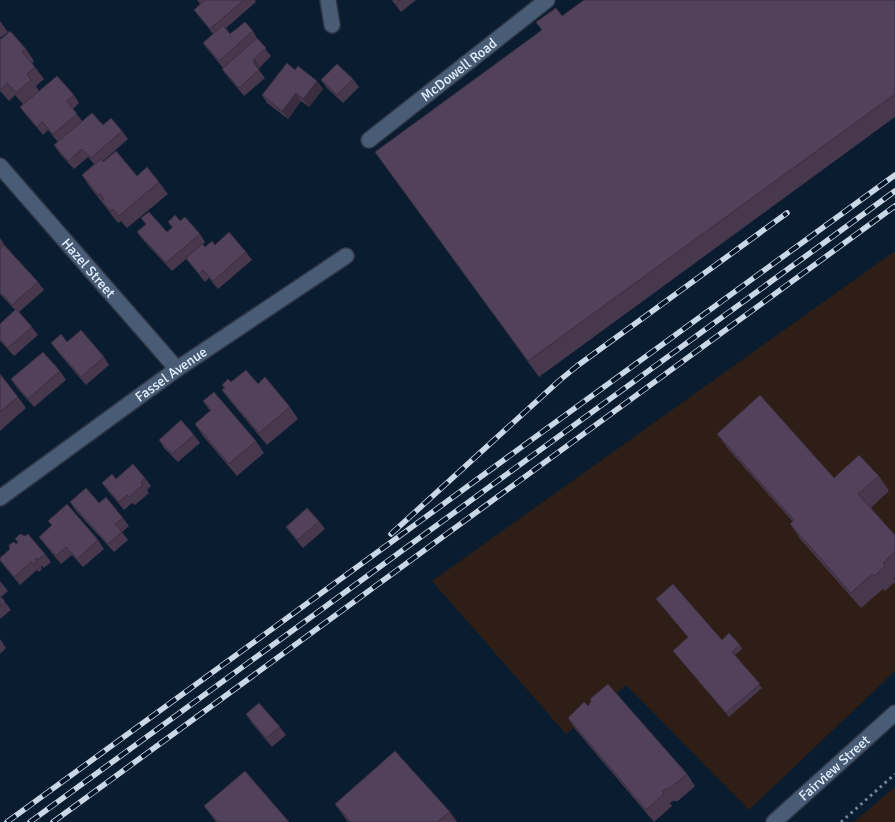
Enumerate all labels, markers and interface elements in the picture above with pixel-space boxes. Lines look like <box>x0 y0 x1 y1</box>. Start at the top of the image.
street label: McDowell Road <box>417 34 500 105</box>
street label: Hazel Street <box>58 235 119 301</box>
street label: Fassel Avenue <box>131 343 210 405</box>
street label: Fairview Street <box>795 731 873 804</box>

